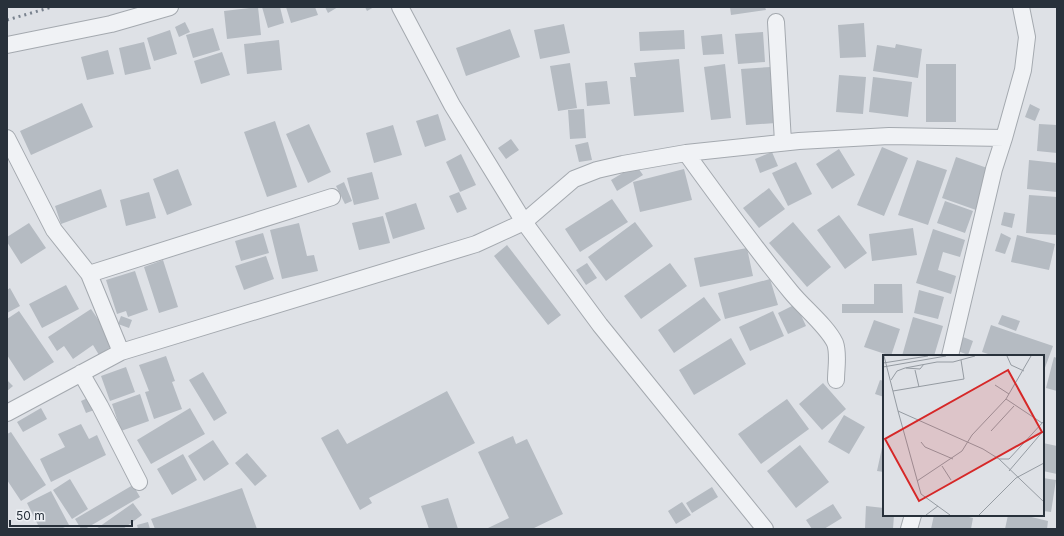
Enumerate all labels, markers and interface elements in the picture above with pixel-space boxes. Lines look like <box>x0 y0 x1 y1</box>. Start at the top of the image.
inset map <box>883 355 1044 516</box>
scale bar <box>10 502 132 528</box>
text: 50 m <box>16 508 45 523</box>

